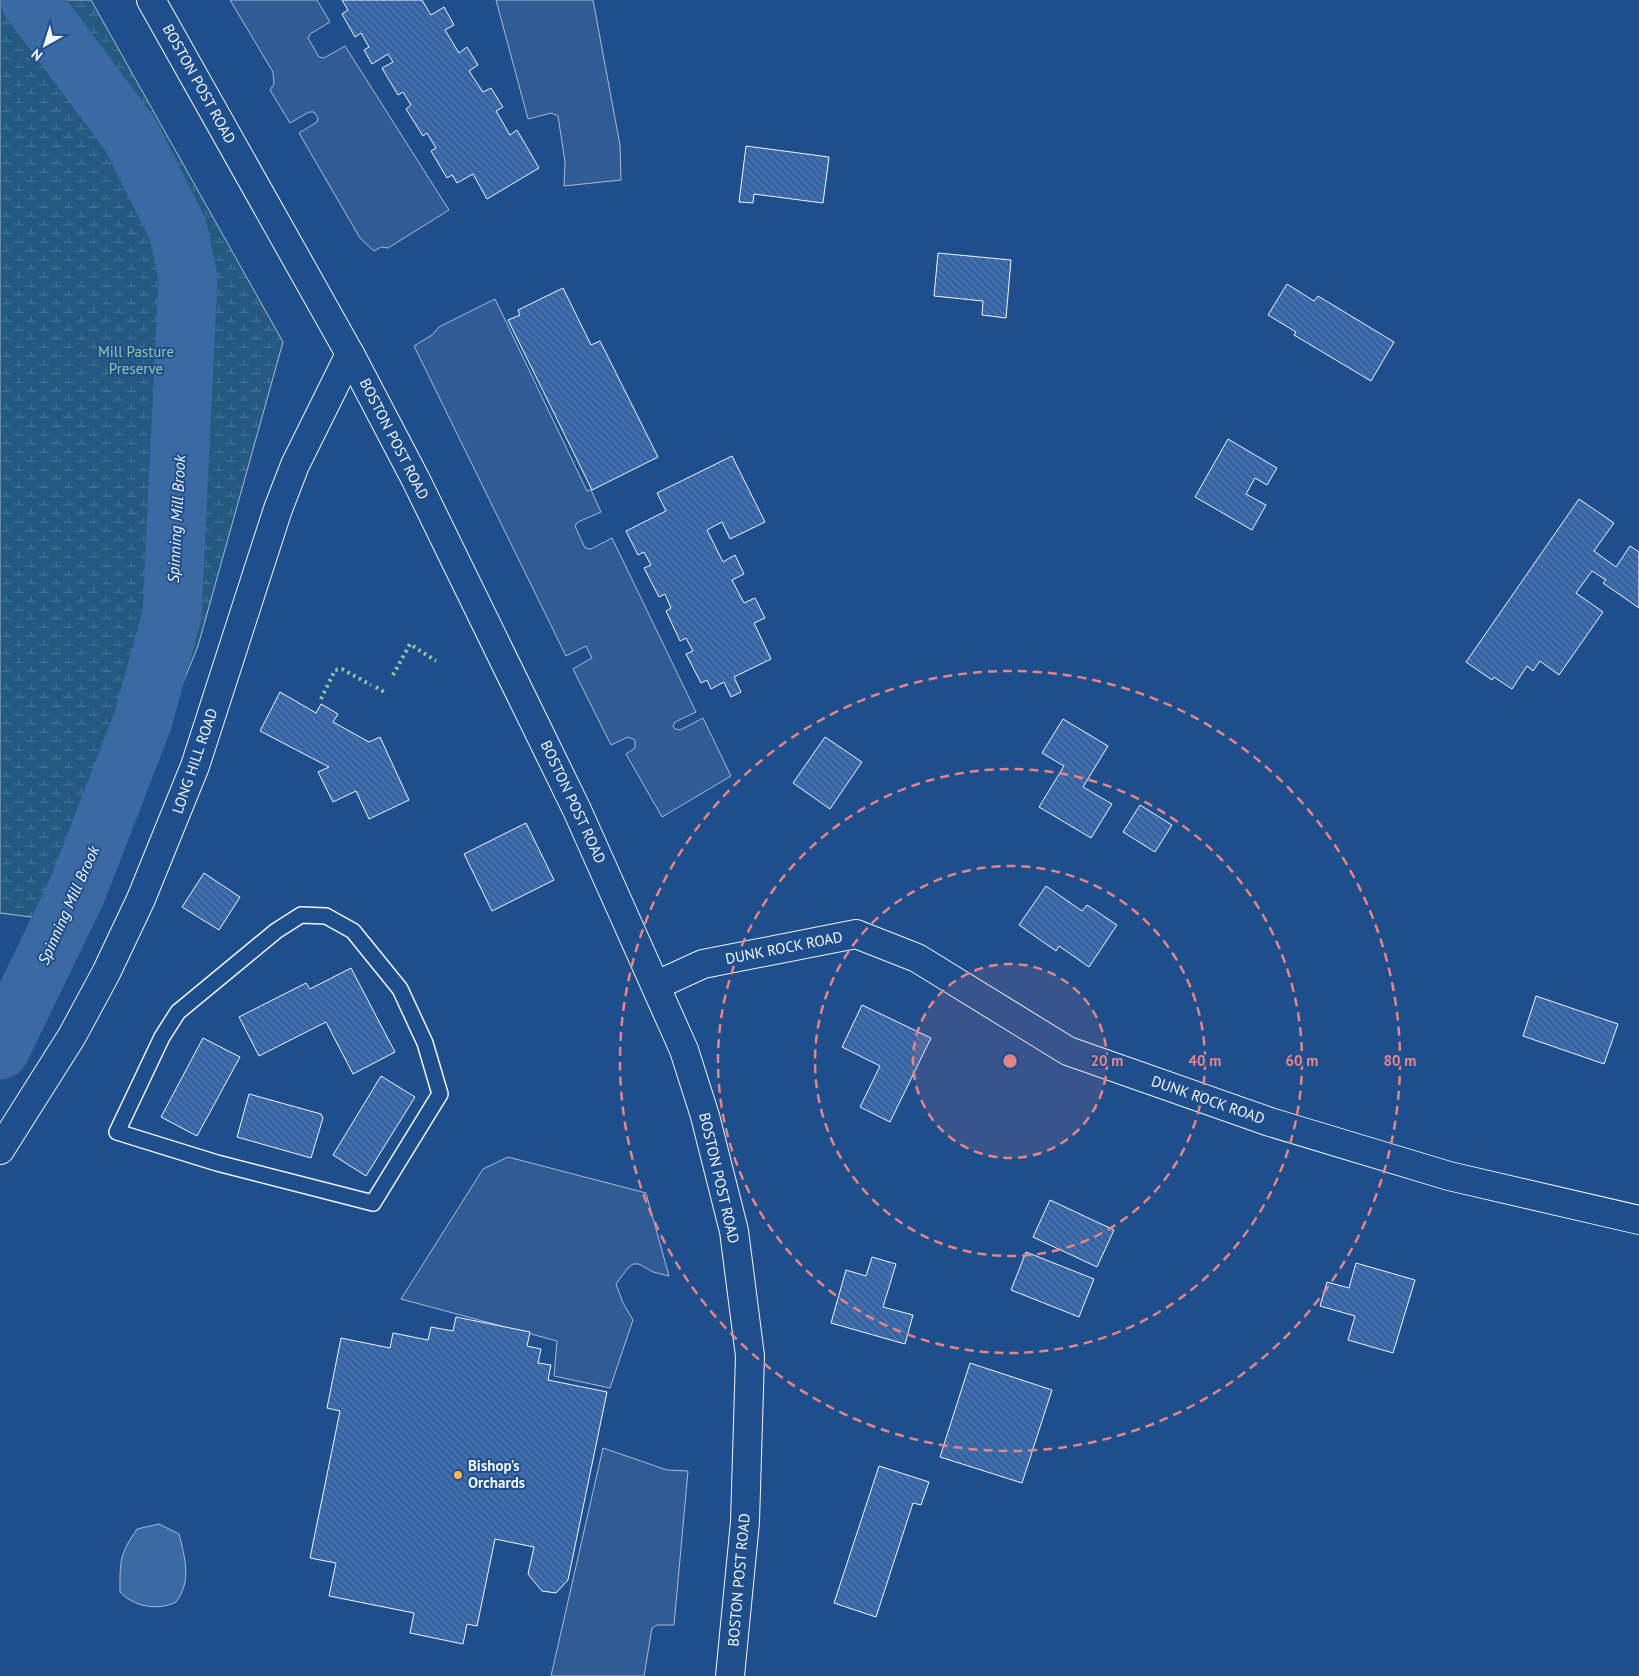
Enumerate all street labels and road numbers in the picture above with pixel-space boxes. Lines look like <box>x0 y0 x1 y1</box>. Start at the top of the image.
street label: BOSTON POST ROAD <box>159 21 240 147</box>
street label: BOSTON POST ROAD <box>356 375 433 503</box>
street label: LONG HILL ROAD <box>168 706 221 816</box>
street label: BOSTON POST ROAD <box>537 737 610 866</box>
street label: DUNK ROCK ROAD <box>724 927 844 968</box>
street label: DUNK ROCK ROAD <box>1149 1071 1267 1128</box>
street label: BOSTON POST ROAD <box>695 1111 744 1245</box>
street label: BOSTON POST ROAD <box>723 1512 754 1647</box>

